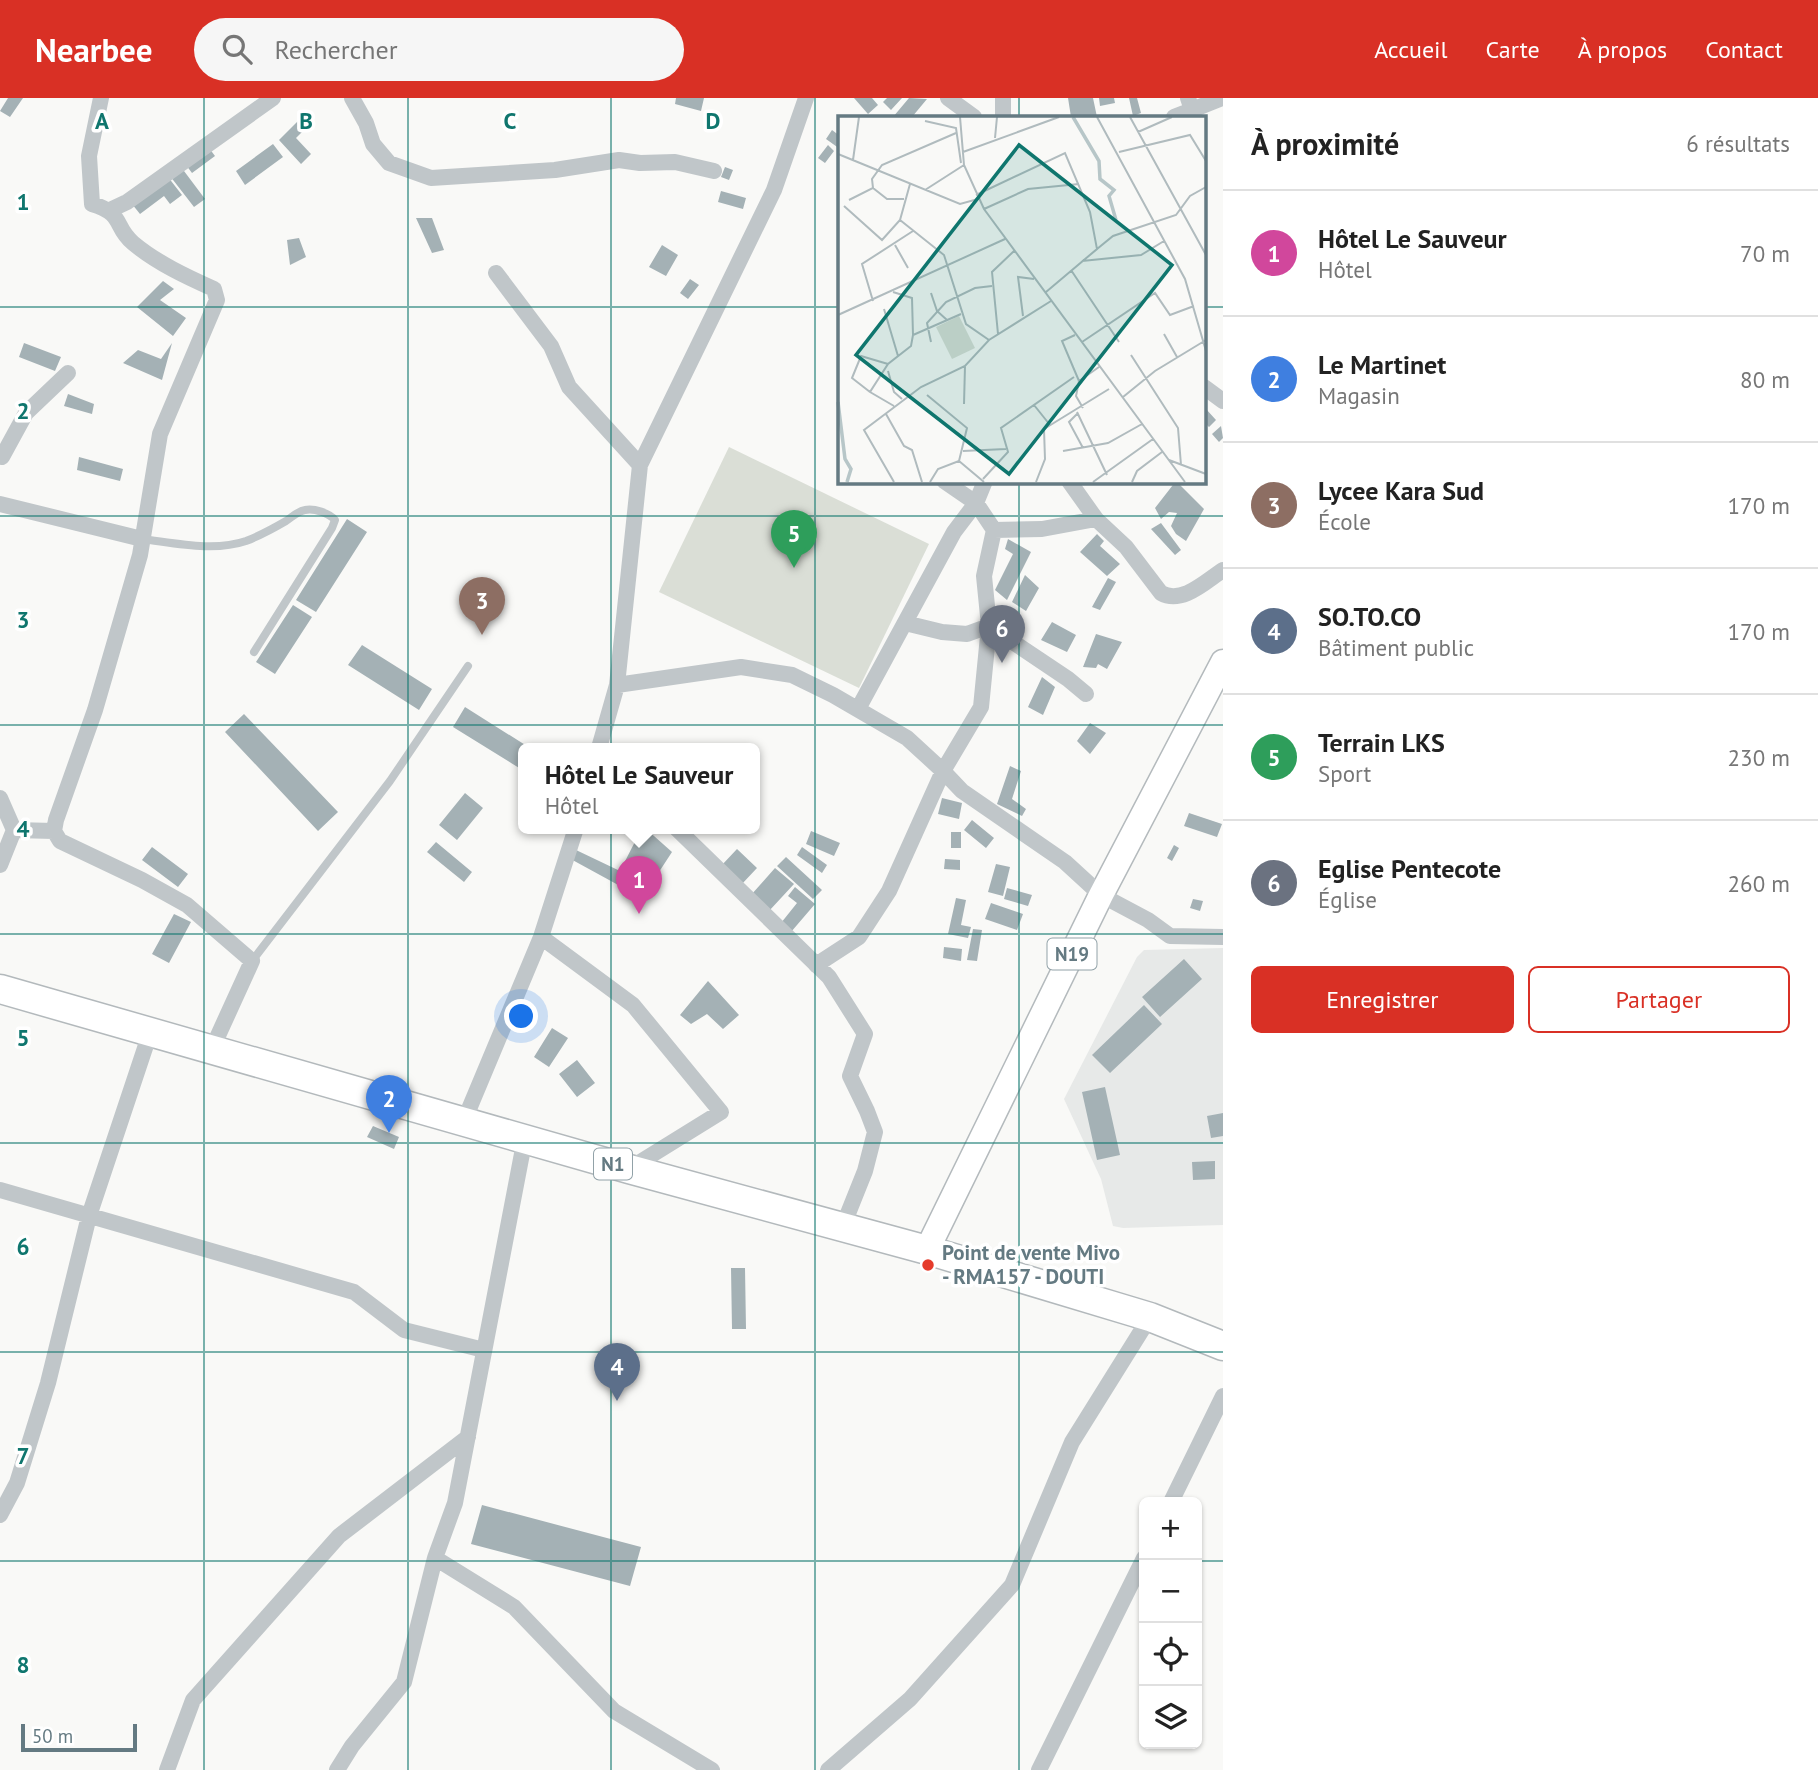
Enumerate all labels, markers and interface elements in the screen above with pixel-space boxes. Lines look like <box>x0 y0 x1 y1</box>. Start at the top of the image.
search box <box>194 18 684 81</box>
text: Nearbee <box>35 28 152 71</box>
icon: search <box>218 30 256 68</box>
text: Rechercher <box>274 33 398 66</box>
text: Accueil <box>1374 34 1448 65</box>
text: Carte <box>1486 34 1540 65</box>
text: À propos <box>1578 34 1667 65</box>
text: Contact <box>1705 34 1783 65</box>
text: A <box>95 106 109 135</box>
text: B <box>299 106 313 135</box>
text: C <box>504 106 517 135</box>
text: D <box>706 106 720 135</box>
inset map <box>838 116 1206 483</box>
text: À proximité <box>1251 124 1399 163</box>
text: 6 résultats <box>1686 129 1790 158</box>
text: 1 <box>16 187 30 216</box>
text: Hôtel Le Sauveur <box>1318 222 1507 255</box>
text: 1 <box>1267 239 1281 268</box>
text: 70 m <box>1740 239 1790 268</box>
text: Hôtel <box>1318 255 1372 284</box>
text: Le Martinet <box>1318 348 1446 381</box>
text: 2 <box>1267 365 1281 394</box>
text: 80 m <box>1740 365 1790 394</box>
text: Magasin <box>1318 381 1400 410</box>
text: 2 <box>16 396 30 425</box>
text: Lycee Kara Sud <box>1318 474 1484 507</box>
text: 3 <box>1267 491 1281 520</box>
text: 170 m <box>1728 491 1790 520</box>
text: École <box>1318 507 1371 536</box>
pin: 5 <box>771 510 817 568</box>
pin: 3 <box>459 577 505 635</box>
text: SO.TO.CO <box>1318 600 1421 633</box>
text: 3 <box>16 605 30 634</box>
pin: 6 <box>979 605 1025 663</box>
text: 4 <box>1267 617 1281 646</box>
text: 170 m <box>1728 617 1790 646</box>
text: Bâtiment public <box>1318 633 1474 662</box>
text: Terrain LKS <box>1318 726 1445 759</box>
popup <box>518 743 760 834</box>
text: 5 <box>1267 743 1281 772</box>
text: 230 m <box>1728 743 1790 772</box>
text: Hôtel Le Sauveur <box>545 758 733 791</box>
text: Sport <box>1318 759 1371 788</box>
text: Hôtel <box>545 791 598 820</box>
text: 4 <box>16 814 30 843</box>
text: Eglise Pentecote <box>1318 852 1501 885</box>
pin: 1 <box>616 856 662 914</box>
text: 6 <box>1267 869 1281 898</box>
text: 260 m <box>1728 869 1790 898</box>
text: Église <box>1318 885 1377 914</box>
road number: N19 <box>1048 939 1096 970</box>
button: Enregistrer <box>1251 966 1514 1033</box>
button: Partager <box>1528 966 1790 1033</box>
your location <box>504 999 538 1033</box>
text: 5 <box>16 1023 30 1052</box>
pin: 2 <box>366 1075 412 1133</box>
road number: N1 <box>594 1148 632 1180</box>
text: 6 <box>16 1232 30 1261</box>
place label: Point de vente Mivo - RMA157 - DOUTI <box>942 1239 1120 1290</box>
marker: Point de vente Mivo - RMA157 - DOUTI <box>920 1257 936 1273</box>
pin: 4 <box>594 1343 640 1401</box>
text: 7 <box>16 1441 30 1470</box>
map controls <box>1139 1497 1202 1749</box>
button: + <box>1139 1497 1202 1560</box>
button: − <box>1139 1560 1202 1623</box>
button: locate <box>1139 1623 1202 1686</box>
text: 8 <box>16 1650 30 1679</box>
button: layers <box>1139 1686 1202 1749</box>
scale bar <box>21 1721 136 1753</box>
text: 50 m <box>32 1724 73 1748</box>

